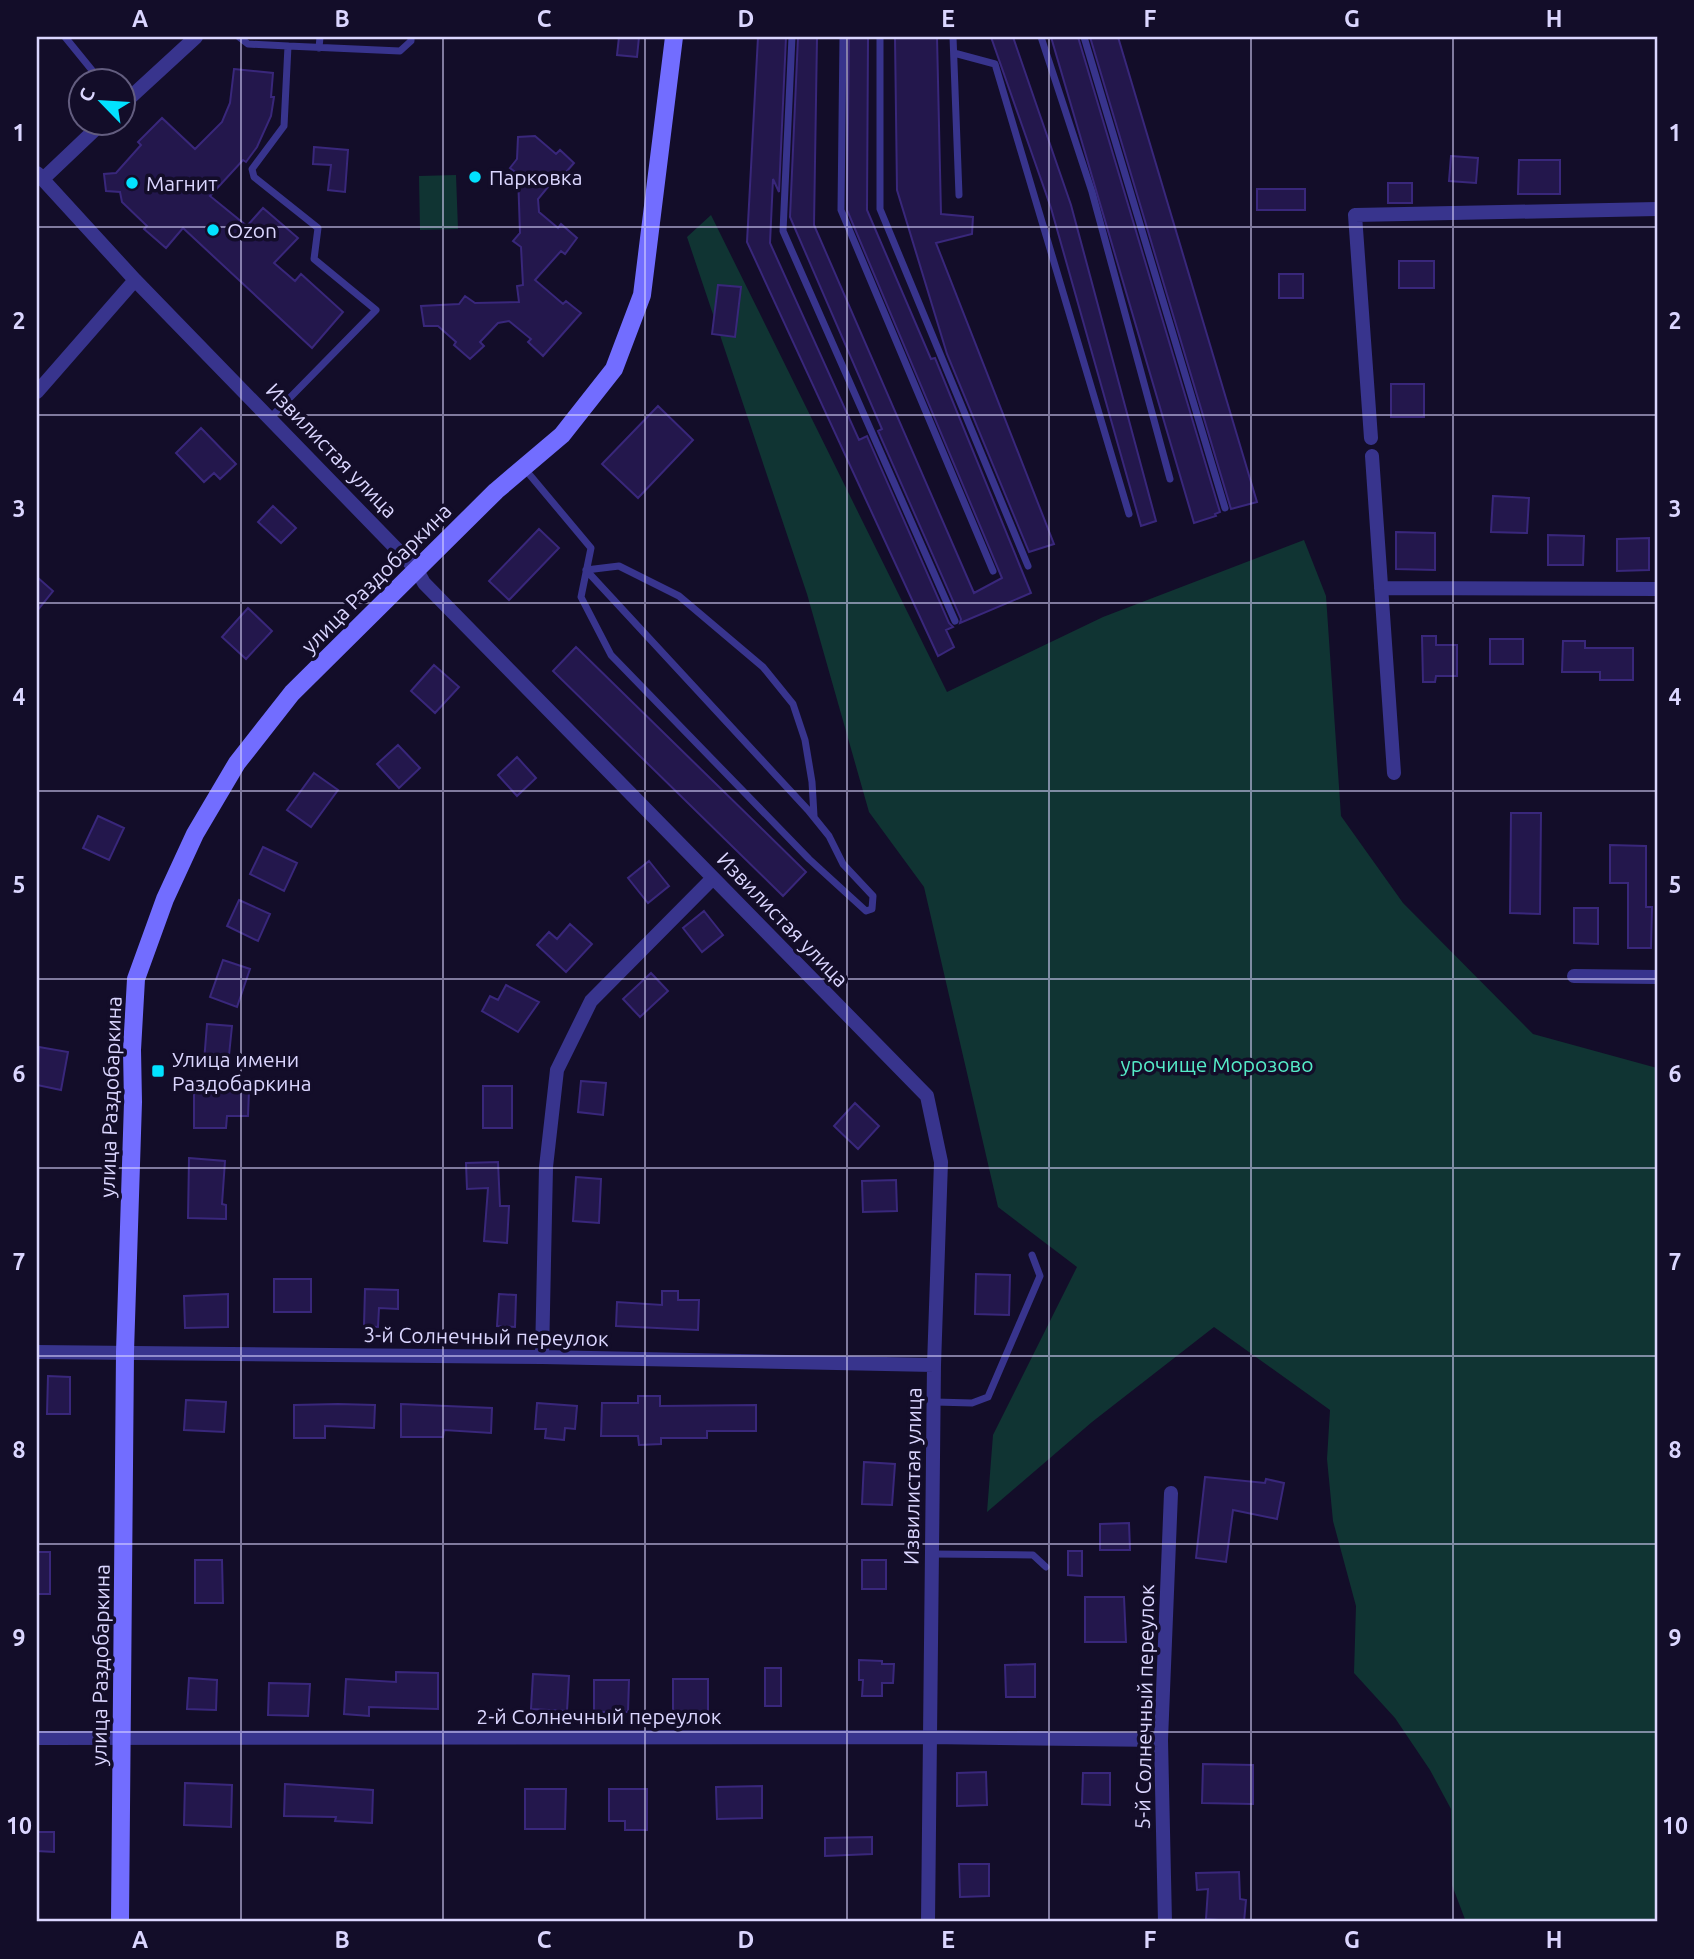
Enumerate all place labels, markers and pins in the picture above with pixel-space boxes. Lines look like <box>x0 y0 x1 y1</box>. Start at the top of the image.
place label: Парковка <box>489 165 582 189</box>
marker: Парковка <box>467 169 483 185</box>
place label: Магнит <box>146 171 218 195</box>
marker: Магнит <box>124 175 140 191</box>
place label: Ozon <box>227 218 277 242</box>
marker: Ozon <box>205 222 221 238</box>
place label: Улица имени Раздобаркина <box>172 1047 311 1095</box>
marker: Улица имени Раздобаркина <box>150 1063 166 1079</box>

